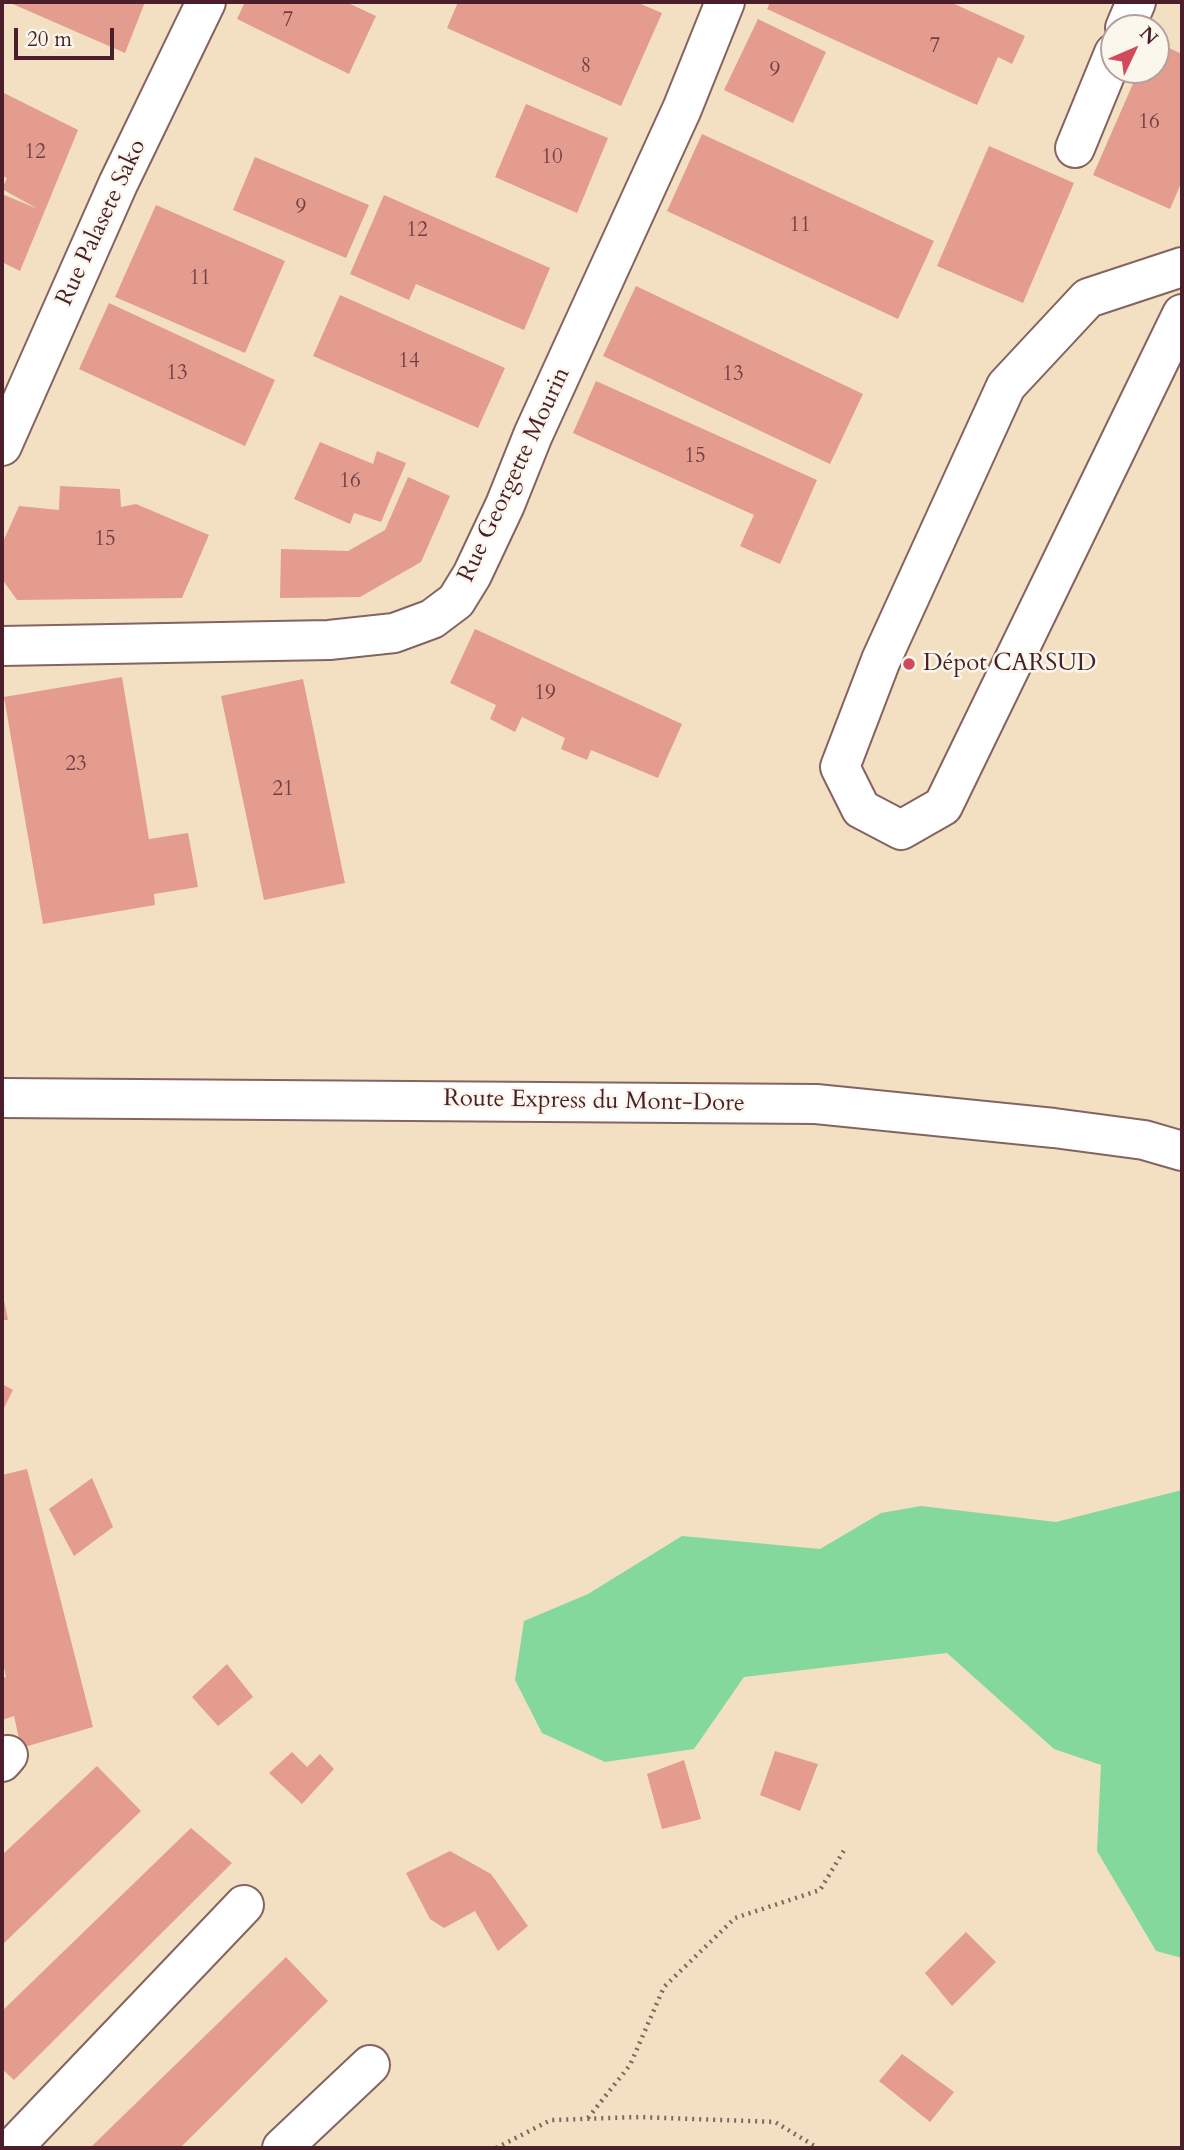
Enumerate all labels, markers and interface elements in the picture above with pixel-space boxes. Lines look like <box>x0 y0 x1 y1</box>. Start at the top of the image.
house number: 7 <box>283 8 293 34</box>
scale bar <box>18 14 117 58</box>
north arrow <box>1100 14 1170 84</box>
text: N <box>1134 21 1164 51</box>
text: 20 m <box>27 25 72 54</box>
house number: 7 <box>930 34 940 60</box>
house number: 8 <box>581 54 591 80</box>
house number: 9 <box>770 58 780 84</box>
house number: 16 <box>1138 110 1160 136</box>
street label: Rue Palasete Sako <box>51 135 153 311</box>
house number: 12 <box>24 140 46 166</box>
house number: 10 <box>541 145 563 171</box>
house number: 9 <box>296 195 306 221</box>
house number: 11 <box>789 213 811 239</box>
house number: 12 <box>406 218 428 244</box>
house number: 11 <box>189 266 211 292</box>
house number: 14 <box>398 349 420 375</box>
house number: 13 <box>166 361 188 387</box>
house number: 13 <box>722 362 744 388</box>
street label: Rue Georgette Mourin <box>453 363 577 587</box>
house number: 15 <box>684 444 706 470</box>
house number: 16 <box>339 469 361 495</box>
house number: 15 <box>94 527 116 553</box>
place label: Dépot CARSUD <box>923 650 1096 678</box>
marker: Dépot CARSUD <box>901 656 917 672</box>
house number: 19 <box>534 681 556 707</box>
house number: 23 <box>65 752 87 778</box>
house number: 21 <box>272 777 294 803</box>
street label: Route Express du Mont-Dore <box>443 1085 745 1119</box>

